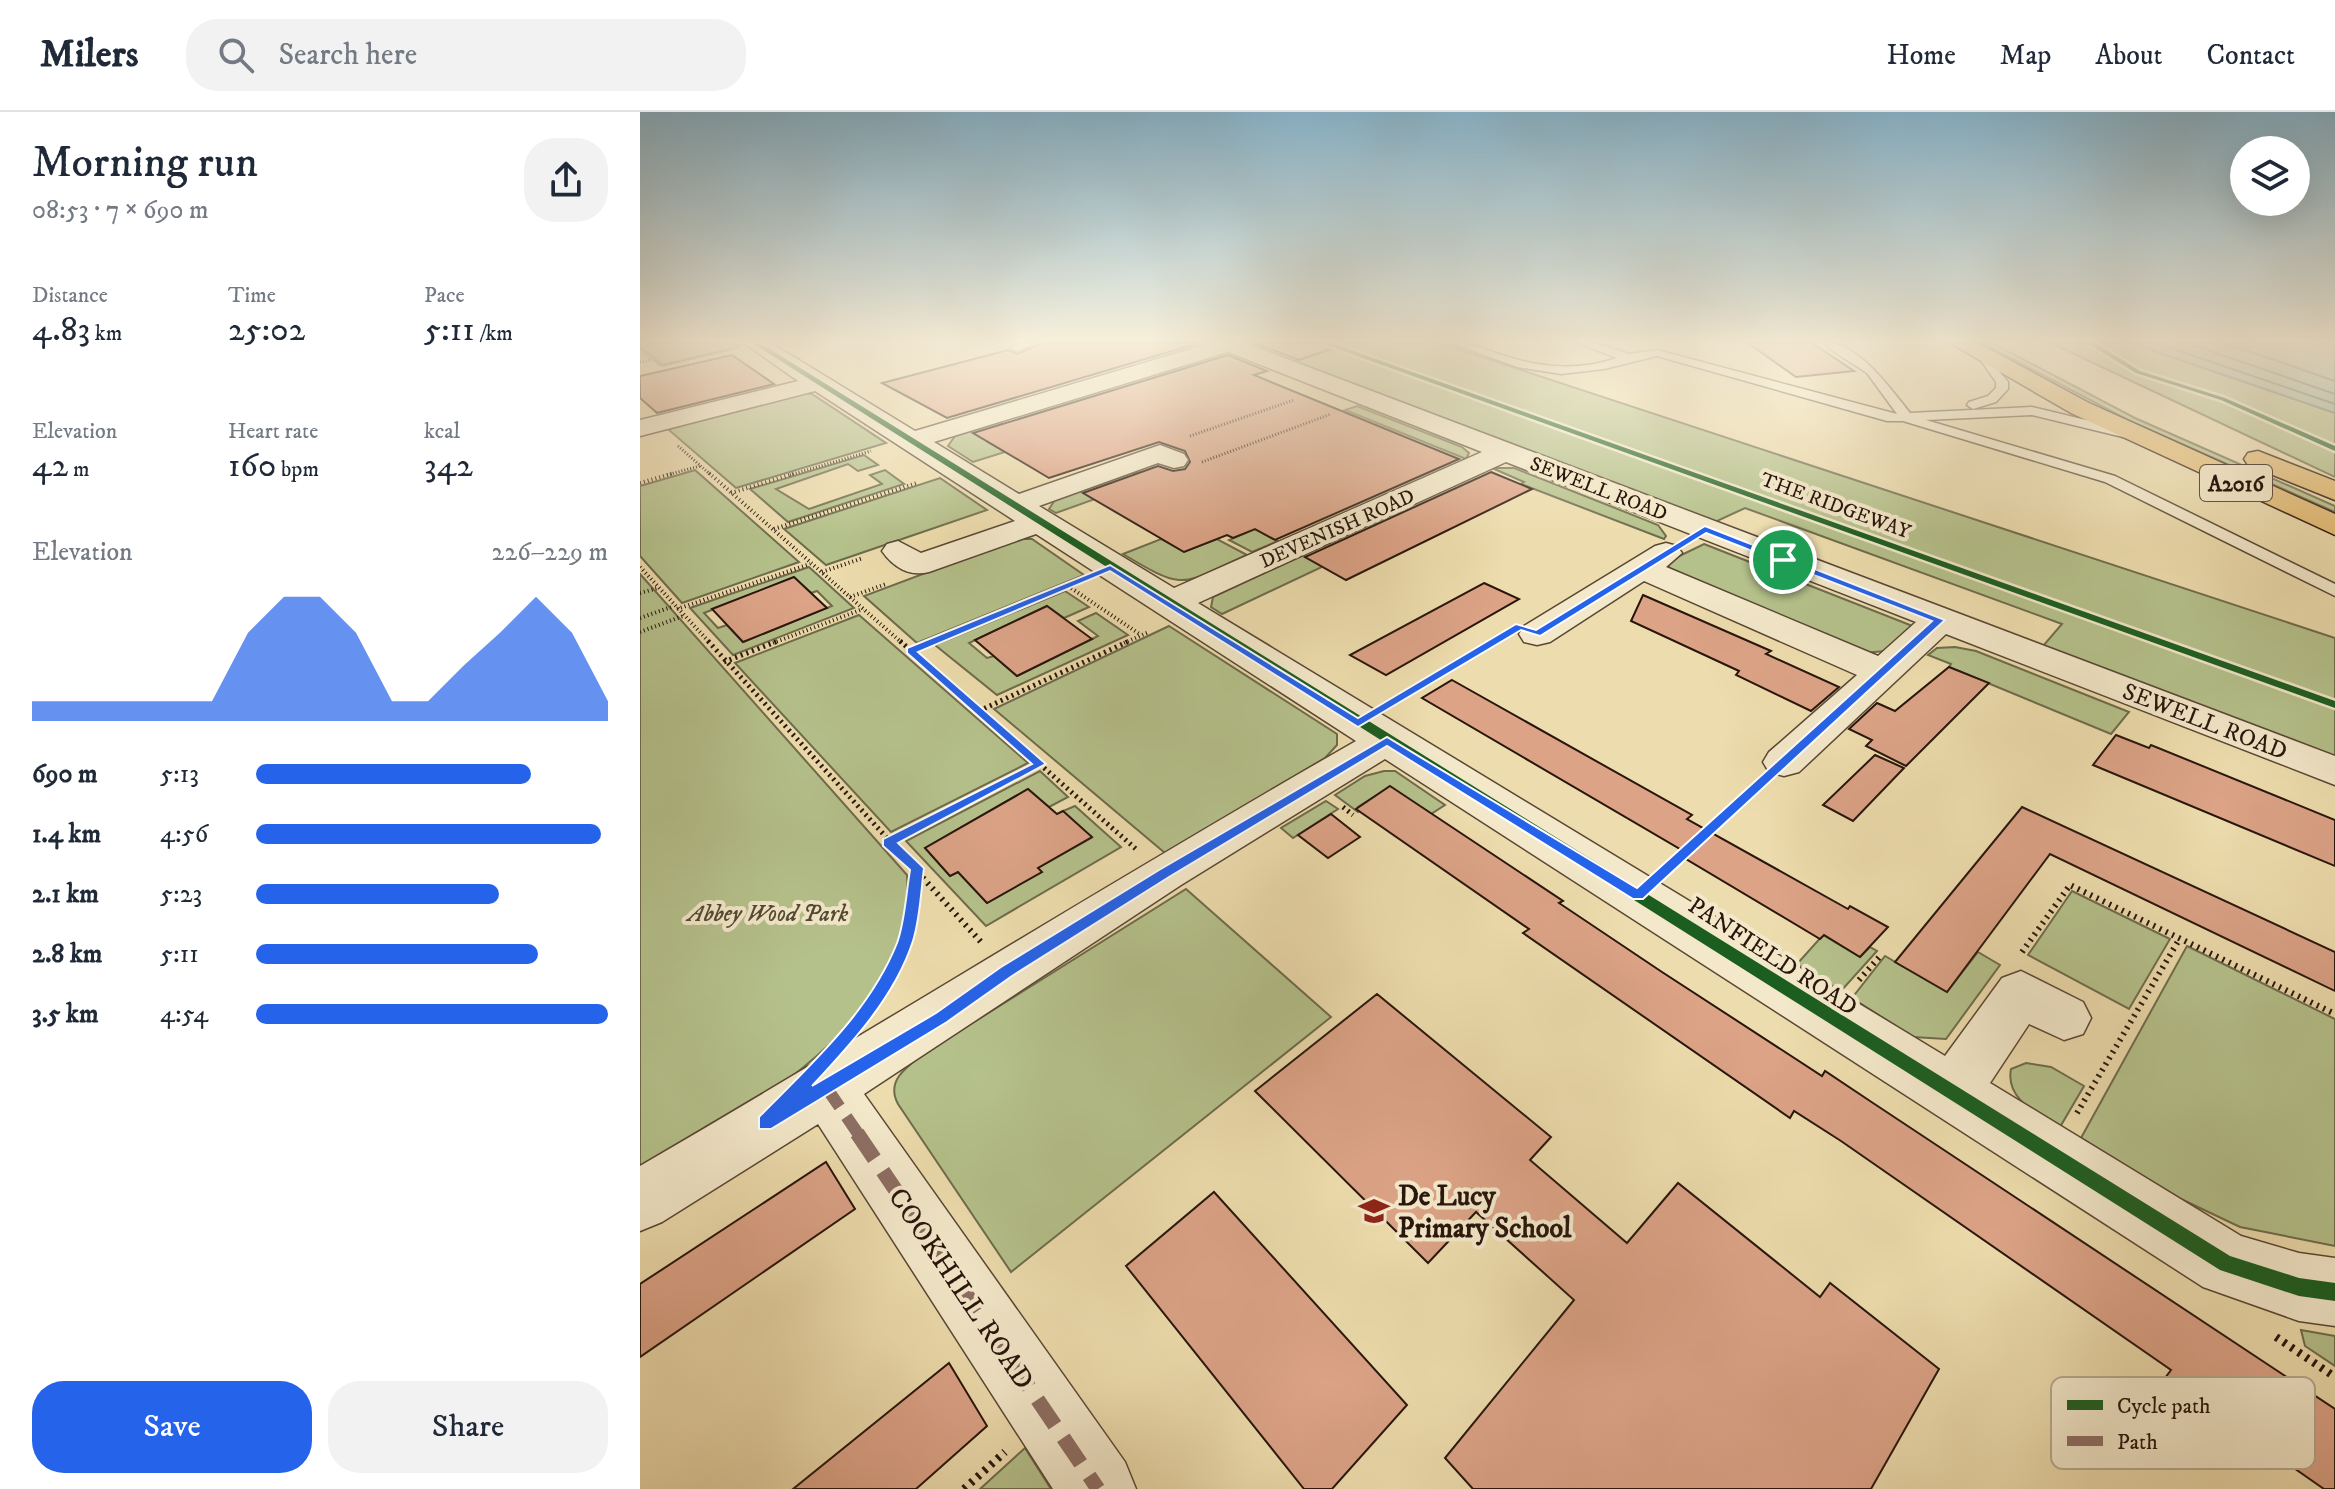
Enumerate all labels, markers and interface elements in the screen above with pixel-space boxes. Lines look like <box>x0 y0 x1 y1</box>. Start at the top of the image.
search box <box>186 19 746 91</box>
text: Milers <box>40 31 138 79</box>
icon: search <box>214 33 258 77</box>
text: Search here <box>278 37 417 74</box>
text: Home <box>1887 38 1956 73</box>
text: Map <box>2000 38 2051 73</box>
text: About <box>2095 38 2162 73</box>
text: Contact <box>2206 38 2295 73</box>
text: Morning run <box>32 136 258 191</box>
map controls <box>2230 136 2310 216</box>
button: layers <box>2230 136 2310 216</box>
button: share <box>524 138 608 222</box>
text: 08:53 · 7 × 690 m <box>32 194 209 227</box>
text: Distance <box>32 282 108 309</box>
text: Time <box>228 282 276 309</box>
text: Pace <box>424 282 465 309</box>
text: 4.83 <box>32 309 90 351</box>
text: 25:02 <box>228 309 305 351</box>
text: 5:11 <box>424 309 475 351</box>
text: km <box>90 320 122 347</box>
text: /km <box>475 320 513 347</box>
text: Elevation <box>32 418 117 445</box>
text: Heart rate <box>228 418 318 445</box>
text: kcal <box>424 418 460 445</box>
text: 42 <box>32 445 68 487</box>
text: 160 <box>228 445 276 487</box>
text: 342 <box>424 445 473 487</box>
street label: SEWELL ROAD <box>1526 452 1671 527</box>
text: m <box>68 456 90 483</box>
text: bpm <box>276 456 319 483</box>
road number: A2016 <box>2200 465 2272 501</box>
street label: THE RIDGEWAY <box>1757 468 1914 545</box>
street label: DEVENISH ROAD <box>1256 484 1419 575</box>
pin <box>1749 526 1817 594</box>
text: Elevation <box>32 536 133 569</box>
text: 226–229 m <box>492 536 608 569</box>
icon: arrive <box>1761 538 1805 582</box>
street label: SEWELL ROAD <box>2118 677 2291 767</box>
text: 690 m <box>32 758 98 791</box>
text: 5:13 <box>160 758 199 791</box>
text: 1.4 km <box>32 818 101 851</box>
text: 4:56 <box>160 818 208 851</box>
text: 2.1 km <box>32 878 99 911</box>
text: 5:23 <box>160 878 202 911</box>
street label: PANFIELD ROAD <box>1682 891 1863 1023</box>
park label: Abbey Wood Park <box>685 899 848 929</box>
text: 2.8 km <box>32 938 102 971</box>
text: 5:11 <box>160 938 199 971</box>
text: 3.5 km <box>32 998 98 1031</box>
text: 4:54 <box>160 998 208 1031</box>
place label: De Lucy Primary School <box>1398 1179 1572 1246</box>
street label: COOKHILL ROAD <box>880 1181 1041 1396</box>
school or university icon: De Lucy Primary School <box>1357 1194 1391 1228</box>
legend <box>2051 1377 2315 1469</box>
button: Save <box>32 1381 312 1473</box>
button: Share <box>328 1381 608 1473</box>
text: Cycle path <box>2117 1393 2211 1420</box>
text: Path <box>2117 1429 2158 1456</box>

